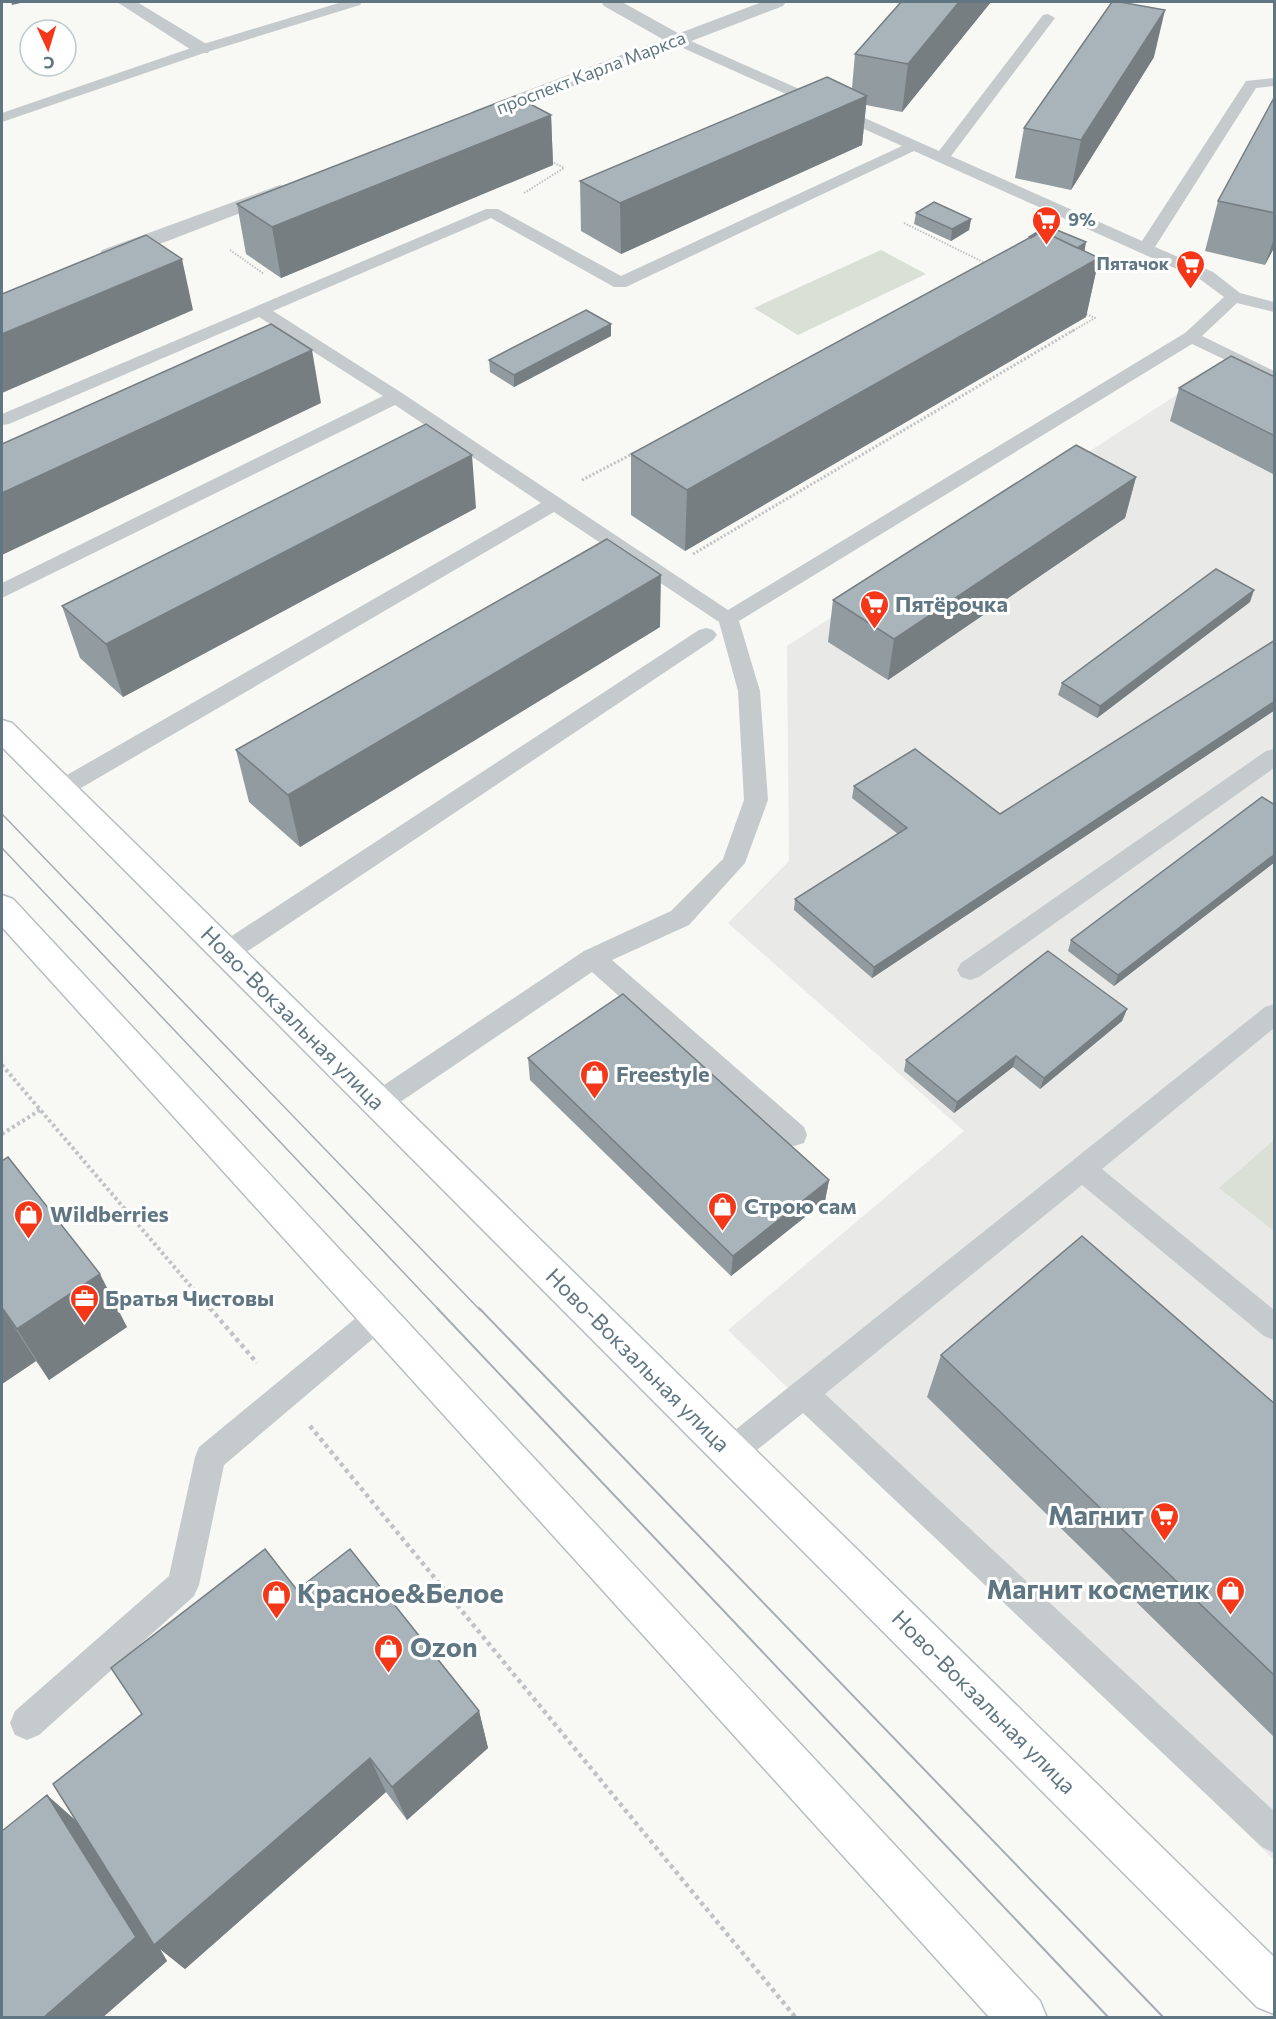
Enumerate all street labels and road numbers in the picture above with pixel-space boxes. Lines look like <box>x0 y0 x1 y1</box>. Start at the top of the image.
street label: проспект Карла Маркса <box>493 26 689 118</box>
street label: Ново-Вокзальная улица <box>196 920 391 1115</box>
street label: Ново-Вокзальная улица <box>541 1262 736 1457</box>
street label: Ново-Вокзальная улица <box>887 1604 1082 1799</box>

